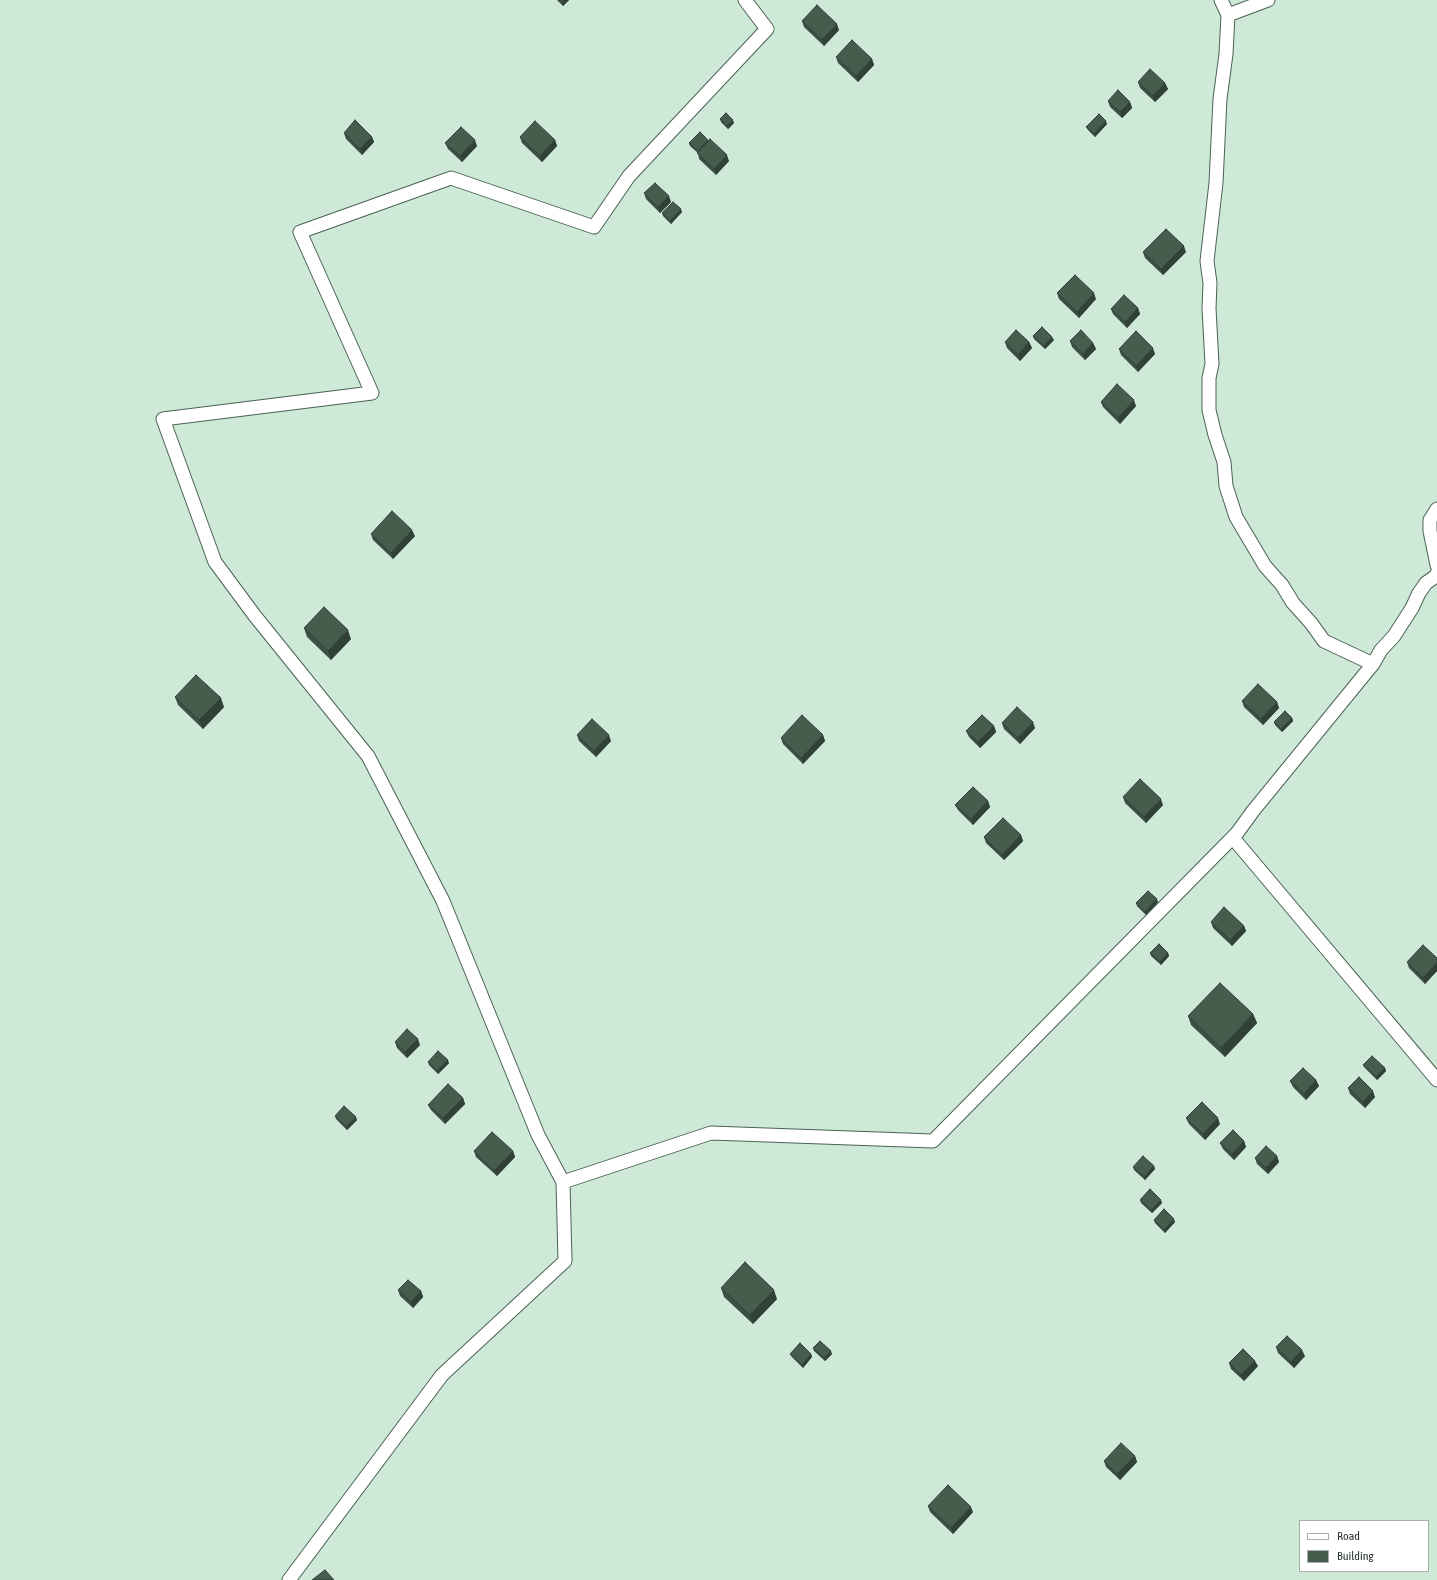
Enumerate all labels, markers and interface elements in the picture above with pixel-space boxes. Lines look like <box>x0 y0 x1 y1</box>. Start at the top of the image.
legend <box>1299 1520 1429 1572</box>
text: Road <box>1337 1529 1360 1543</box>
text: Building <box>1337 1549 1374 1563</box>

